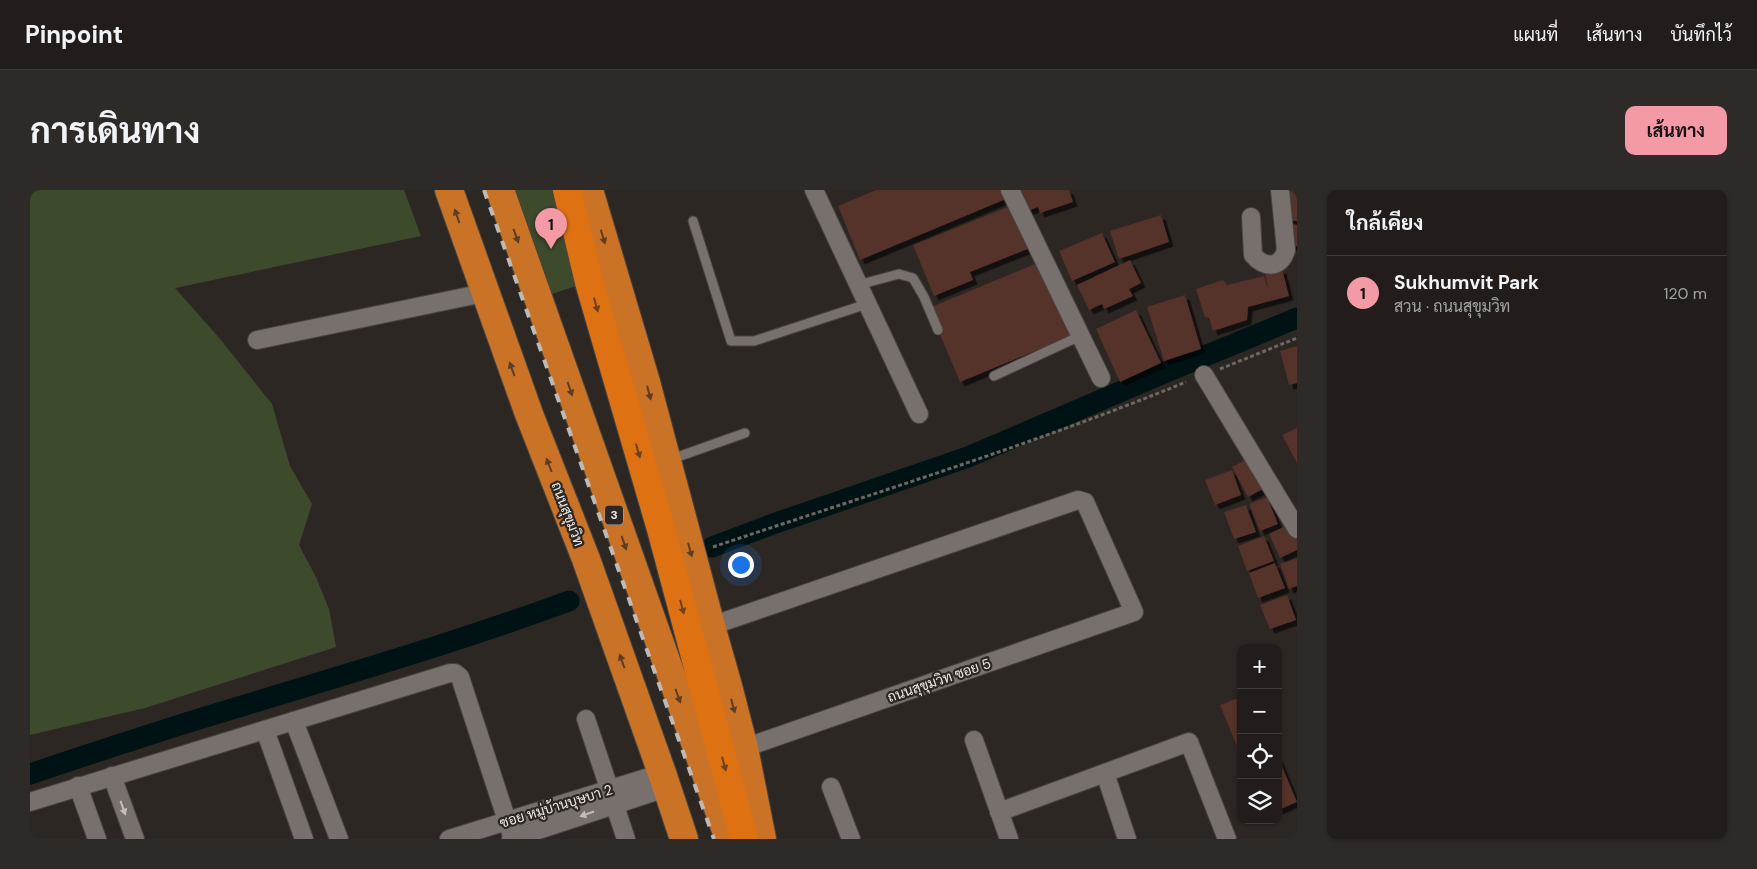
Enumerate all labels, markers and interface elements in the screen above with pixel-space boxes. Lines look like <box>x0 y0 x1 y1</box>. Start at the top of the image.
text: Pinpoint <box>25 19 123 50</box>
text: แผนที่ <box>1513 23 1558 47</box>
text: เส้นทาง <box>1586 23 1642 47</box>
text: บันทึกไว้ <box>1670 23 1732 47</box>
button: เส้นทาง <box>1625 106 1727 155</box>
text: การเดินทาง <box>30 108 200 154</box>
one-way arrow <box>453 208 461 223</box>
pin: 1 <box>535 208 567 249</box>
text: ใกล้เคียง <box>1347 209 1423 237</box>
one-way arrow <box>512 229 520 244</box>
one-way arrow <box>599 229 607 244</box>
text: Sukhumvit Park <box>1394 270 1539 295</box>
text: 1 <box>1360 283 1366 304</box>
text: 120 m <box>1663 283 1707 304</box>
text: สวน · ถนนสุขุมวิท <box>1394 296 1510 317</box>
one-way arrow <box>592 298 600 313</box>
one-way arrow <box>508 361 516 376</box>
one-way arrow <box>566 382 574 397</box>
one-way arrow <box>645 385 653 400</box>
one-way arrow <box>635 443 643 458</box>
one-way arrow <box>545 457 553 472</box>
street label: ถนนสุขุมวิท <box>547 479 588 549</box>
road number: 3 <box>605 506 623 524</box>
one-way arrow <box>621 535 628 550</box>
one-way arrow <box>686 542 694 557</box>
your location <box>728 552 754 578</box>
one-way arrow <box>678 600 686 615</box>
map controls <box>1237 644 1282 824</box>
button: + <box>1237 644 1282 689</box>
one-way arrow <box>618 653 625 668</box>
street label: ถนนสุขุมวิท ซอย 5 <box>885 654 993 707</box>
one-way arrow <box>675 688 682 703</box>
button: − <box>1237 689 1282 734</box>
one-way arrow <box>730 699 738 714</box>
button: locate <box>1237 734 1282 779</box>
one-way arrow <box>721 757 729 772</box>
button: layers <box>1237 779 1282 824</box>
street label: ซอย หมู่บ้านบุษบา 2 <box>497 780 615 833</box>
one-way arrow <box>120 800 127 815</box>
one-way arrow <box>579 811 594 818</box>

